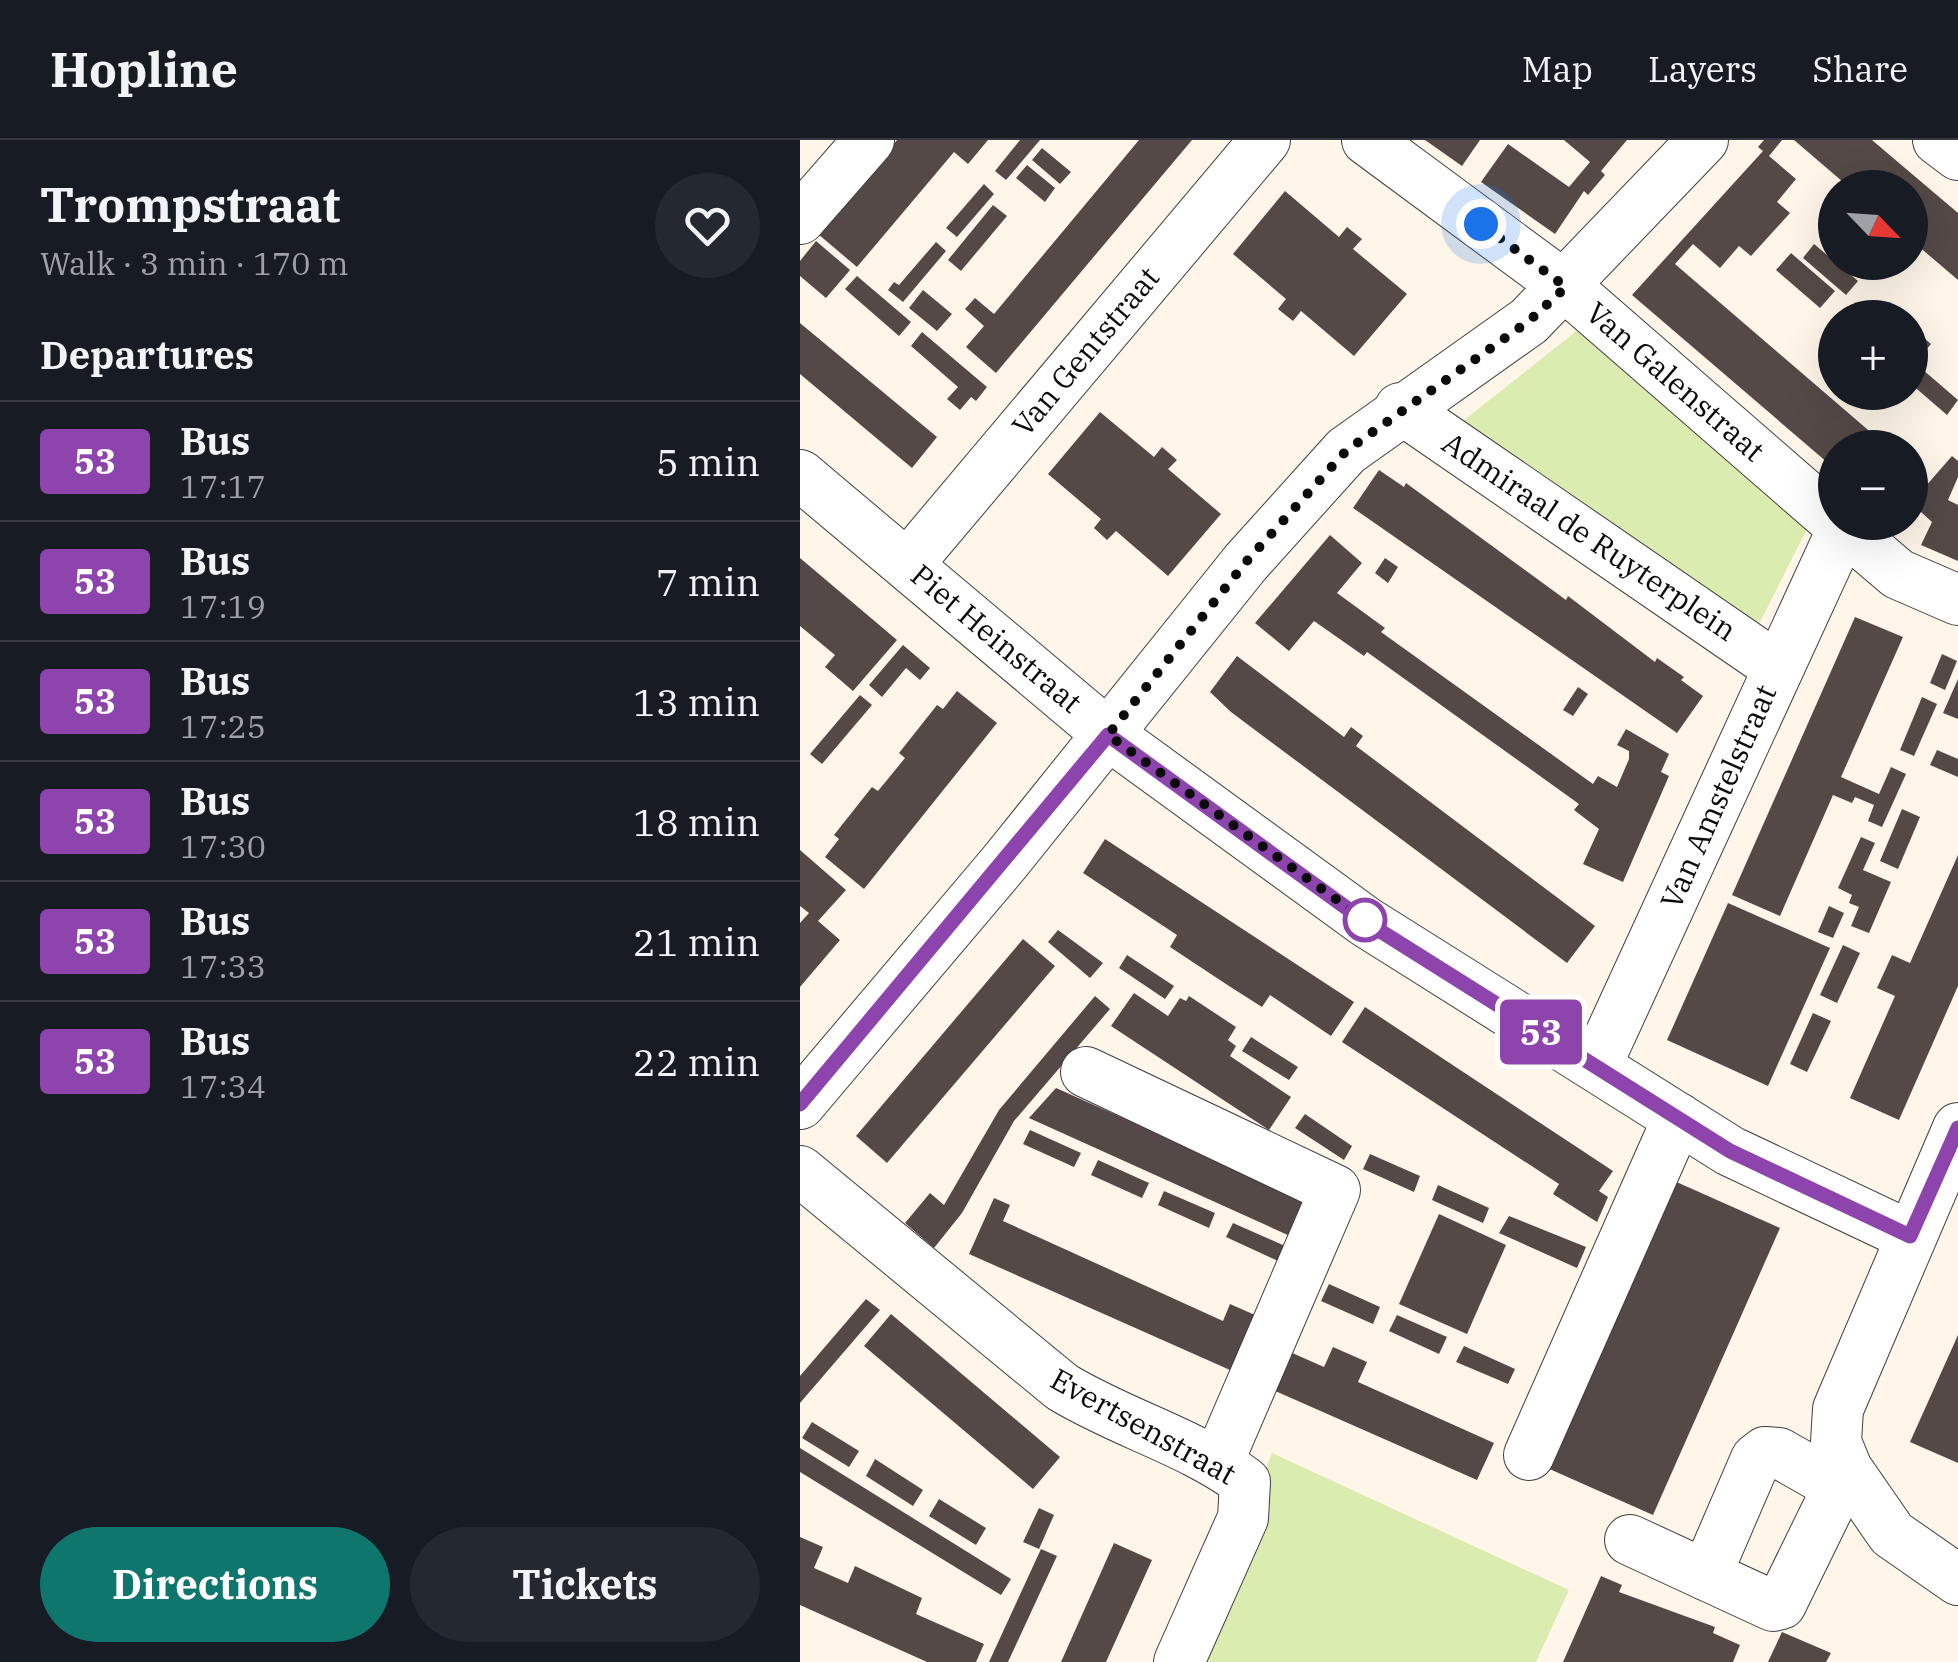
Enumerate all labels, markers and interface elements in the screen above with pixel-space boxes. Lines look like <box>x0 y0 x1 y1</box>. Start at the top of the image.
text: Hopline <box>50 38 238 100</box>
text: Map <box>1522 46 1593 92</box>
text: Layers <box>1648 46 1757 92</box>
text: Share <box>1812 46 1908 92</box>
north arrow <box>1818 170 1928 280</box>
map controls <box>1818 170 1928 540</box>
text: Trompstraat <box>40 173 341 235</box>
button: heart <box>655 173 760 278</box>
your location <box>1456 199 1506 249</box>
text: Walk · 3 min · 170 m <box>40 242 348 284</box>
street label: Van Gentstraat <box>1003 258 1167 444</box>
street label: Van Galenstraat <box>1579 293 1773 469</box>
button: + <box>1818 300 1928 410</box>
text: Departures <box>40 330 254 379</box>
text: Bus <box>180 416 250 465</box>
street label: Admiraal de Ruyterplein <box>1435 423 1744 649</box>
button: − <box>1818 430 1928 540</box>
text: 5 min <box>656 437 760 486</box>
text: 53 <box>74 438 116 484</box>
text: 17:17 <box>180 465 266 507</box>
text: Bus <box>180 536 250 585</box>
street label: Piet Heinstraat <box>903 555 1091 721</box>
text: 7 min <box>656 557 760 606</box>
text: 53 <box>74 558 116 604</box>
text: 17:19 <box>180 585 266 627</box>
text: Bus <box>180 656 250 705</box>
text: 13 min <box>633 677 760 726</box>
text: 53 <box>74 678 116 724</box>
street label: Van Amstelstraat <box>1651 678 1784 914</box>
text: 17:25 <box>180 705 266 747</box>
text: Bus <box>180 776 250 825</box>
text: 18 min <box>633 797 760 846</box>
text: 53 <box>74 798 116 844</box>
text: 17:30 <box>180 825 266 867</box>
text: Bus <box>180 896 250 945</box>
unlabelled marker <box>1344 899 1386 941</box>
text: 21 min <box>633 917 760 966</box>
text: 53 <box>74 918 116 964</box>
text: 17:33 <box>180 945 266 987</box>
line badge: 53 <box>1496 1000 1586 1064</box>
text: 53 <box>1520 1009 1562 1055</box>
text: Bus <box>180 1016 250 1065</box>
text: 22 min <box>633 1037 760 1086</box>
text: 53 <box>74 1038 116 1084</box>
text: 17:34 <box>180 1065 266 1107</box>
street label: Evertsenstraat <box>1044 1359 1243 1493</box>
button: Directions <box>40 1527 390 1642</box>
button: Tickets <box>410 1527 760 1642</box>

